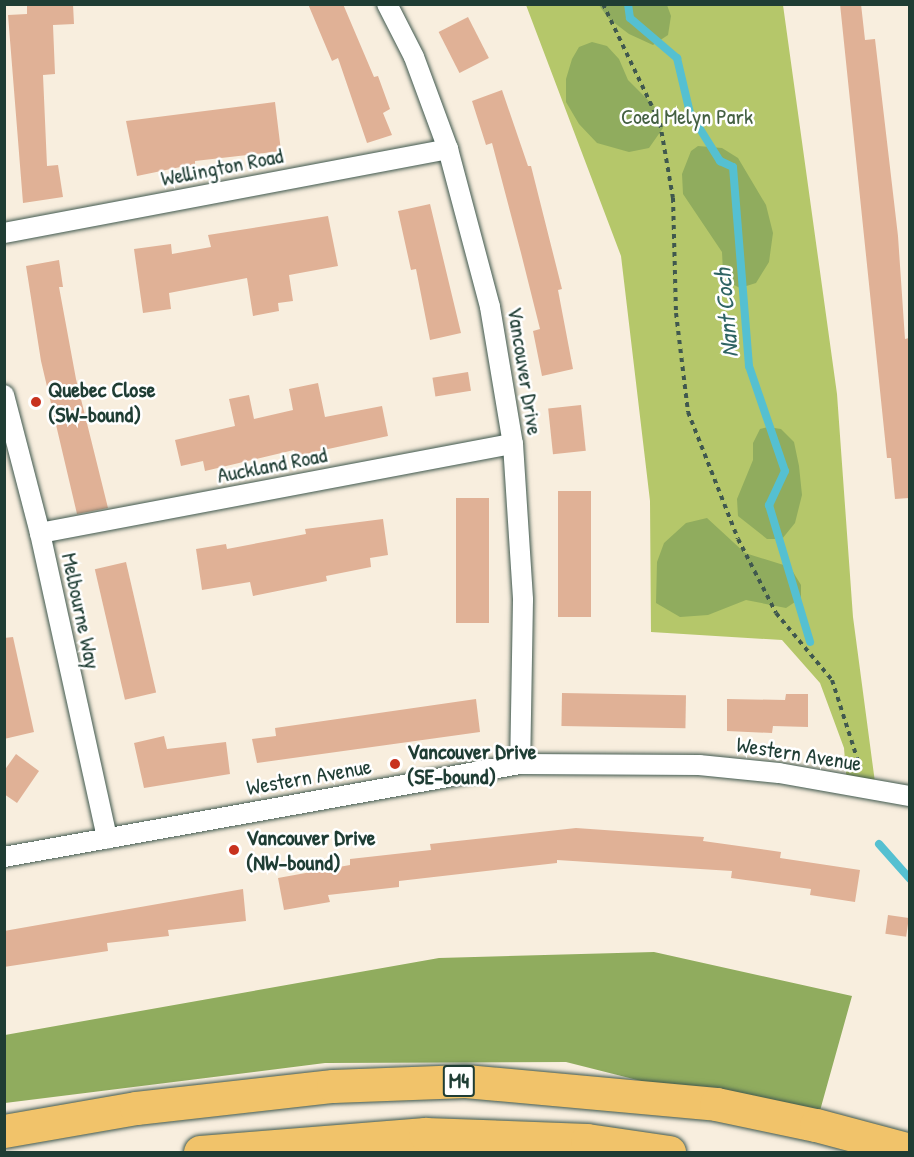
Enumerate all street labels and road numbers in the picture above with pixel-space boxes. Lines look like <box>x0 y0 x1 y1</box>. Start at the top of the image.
street label: Wellington Road <box>159 142 285 192</box>
street label: Vancouver Drive <box>502 305 548 437</box>
street label: Auckland Road <box>215 441 329 489</box>
street label: Melbourne Way <box>56 550 106 672</box>
street label: Western Avenue <box>735 731 863 777</box>
street label: Western Avenue <box>244 753 374 801</box>
road number: M4 <box>442 1063 476 1099</box>

